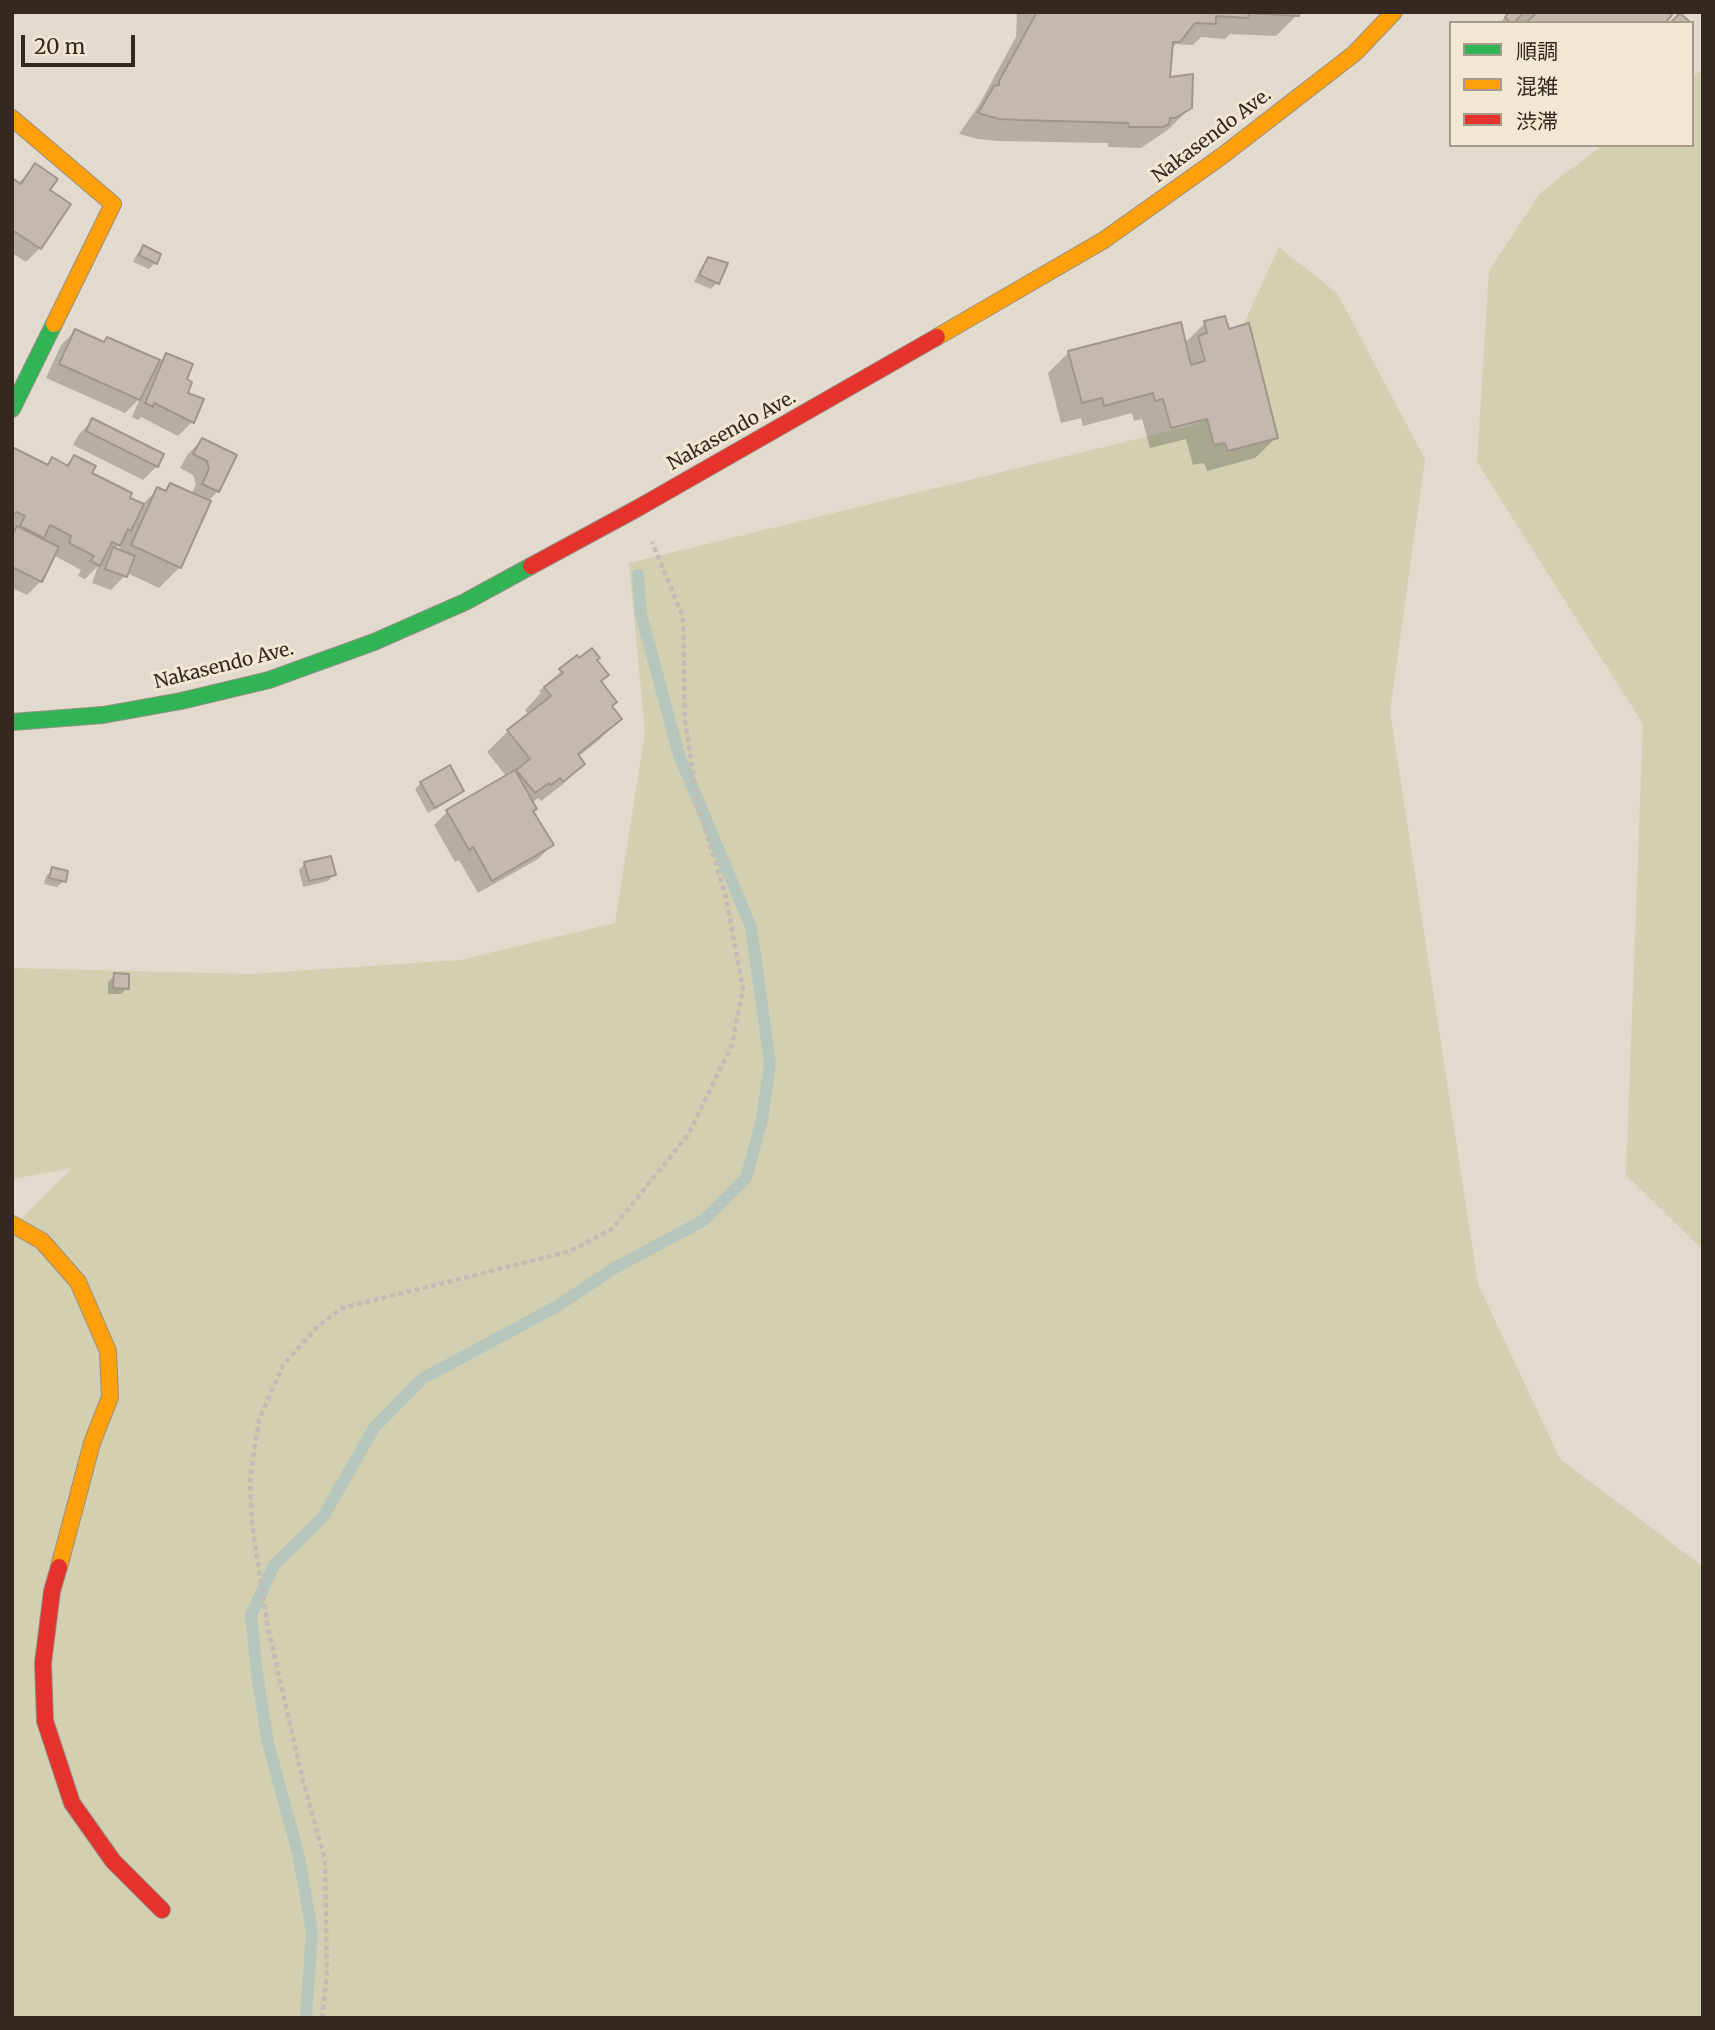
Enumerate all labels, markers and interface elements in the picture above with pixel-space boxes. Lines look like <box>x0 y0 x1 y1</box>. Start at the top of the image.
scale bar <box>24 21 138 65</box>
legend <box>1449 21 1694 147</box>
text: 20 m <box>34 33 85 60</box>
text: 順調 <box>1516 38 1558 65</box>
text: 混雑 <box>1516 73 1558 100</box>
street label: Nakasendo Ave. <box>1148 84 1276 188</box>
text: 渋滞 <box>1516 108 1558 135</box>
street label: Nakasendo Ave. <box>664 386 800 476</box>
street label: Nakasendo Ave. <box>152 638 296 694</box>

